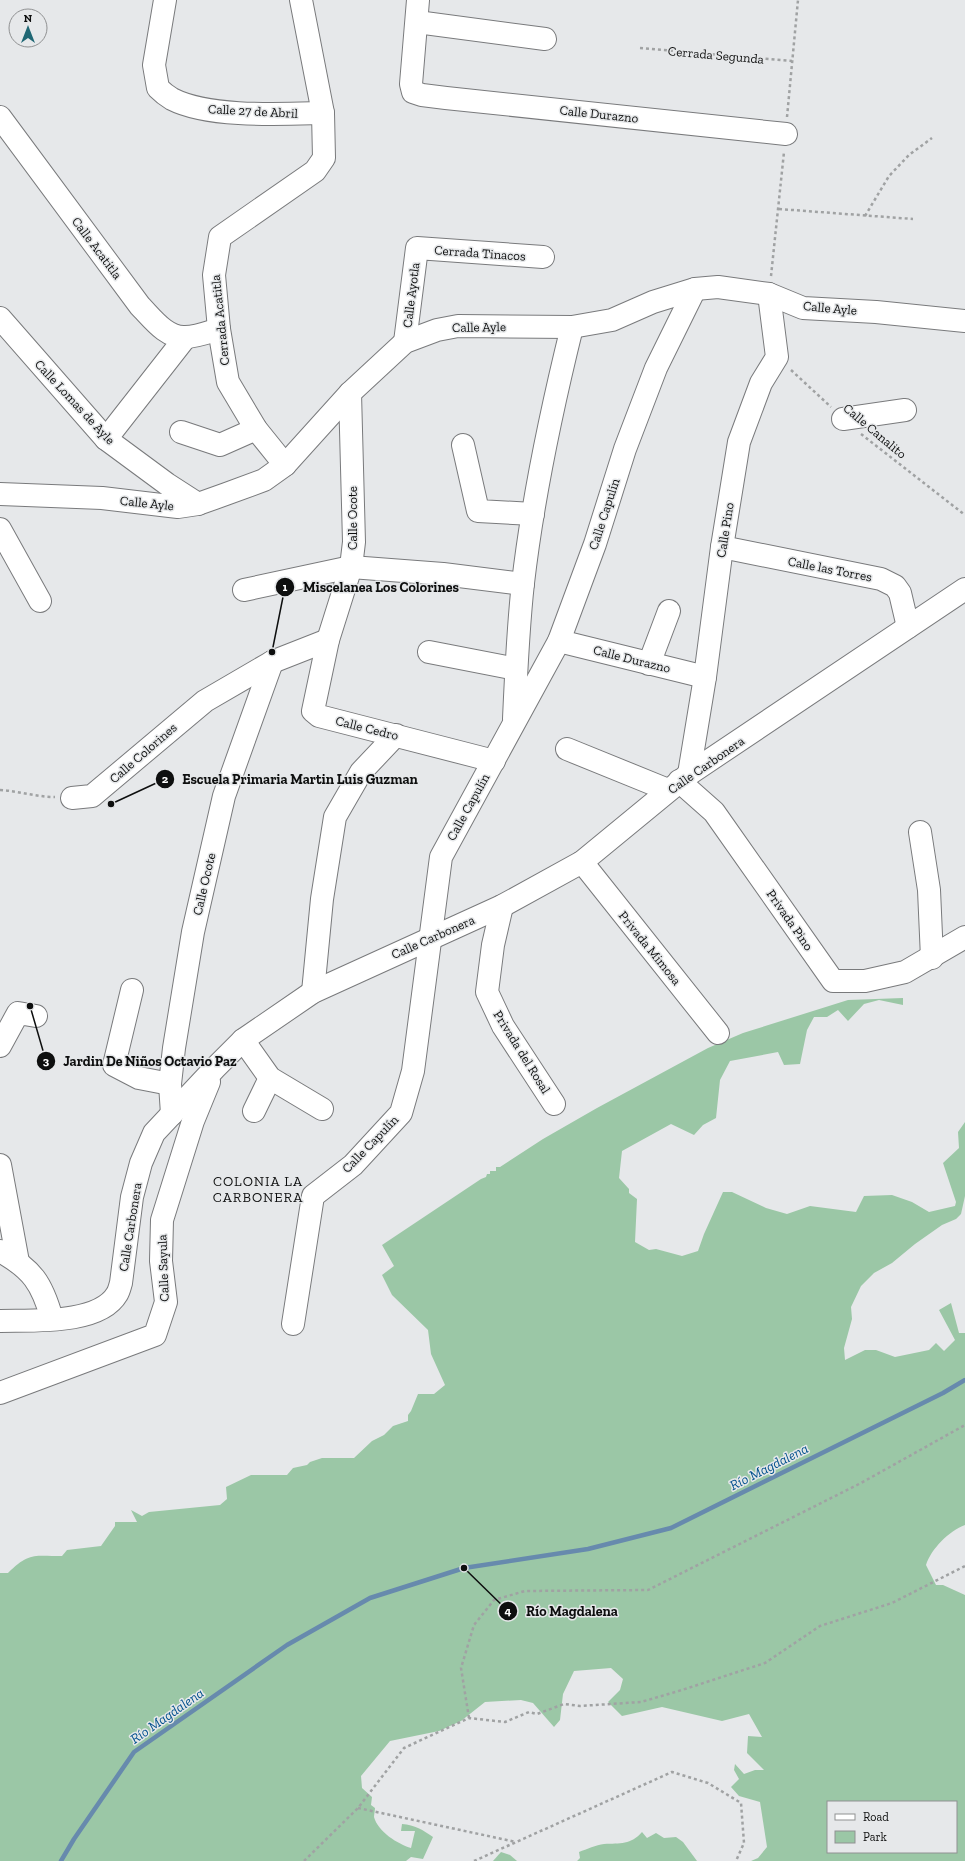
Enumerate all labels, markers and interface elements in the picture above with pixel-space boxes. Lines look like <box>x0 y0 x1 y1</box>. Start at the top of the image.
north arrow <box>8 8 48 48</box>
text: N <box>24 12 33 25</box>
street label: Cerrada Segunda <box>667 43 765 67</box>
street label: Calle 27 de Abril <box>208 101 299 121</box>
street label: Calle Durazno <box>559 102 639 126</box>
street label: Calle Acatitla <box>69 214 126 283</box>
street label: Cerrada Tinacos <box>434 242 527 264</box>
street label: Calle Ayotla <box>400 261 423 329</box>
street label: Cerrada Acatitla <box>208 273 232 366</box>
street label: Calle Ayle <box>802 298 858 318</box>
street label: Calle Ayle <box>452 319 506 335</box>
street label: Calle Lomas de Ayle <box>32 357 118 447</box>
street label: Calle Canalito <box>840 400 910 462</box>
street label: Calle Capulín <box>585 476 623 552</box>
street label: Calle Ocote <box>345 486 360 550</box>
street label: Calle Ayle <box>119 493 175 513</box>
street label: Calle Pino <box>713 501 737 559</box>
street label: Calle las Torres <box>787 553 874 585</box>
callout: Miscelanea Los Colorines <box>275 574 467 600</box>
text: Miscelanea Los Colorines <box>303 579 460 596</box>
text: 1 <box>283 580 288 594</box>
street label: Calle Durazno <box>592 642 672 676</box>
street label: Calle Cedro <box>334 713 400 743</box>
street label: Calle Colorines <box>106 720 180 786</box>
street label: Calle Carbonera <box>665 733 748 797</box>
callout: Escuela Primaria Martin Luis Guzman <box>155 766 426 792</box>
street label: Calle Capulín <box>443 770 493 843</box>
text: Escuela Primaria Martin Luis Guzman <box>182 771 419 788</box>
text: 2 <box>162 772 169 786</box>
street label: Calle Ocote <box>190 851 218 917</box>
street label: Privada Pino <box>764 887 817 954</box>
street label: Privada Mimosa <box>616 908 685 988</box>
street label: Calle Carbonera <box>389 912 478 962</box>
street label: Privada del Rosal <box>490 1008 554 1097</box>
callout: Jardin De Niños Octavio Paz <box>36 1048 245 1074</box>
text: Jardin De Niños Octavio Paz <box>63 1053 237 1070</box>
text: 3 <box>43 1054 50 1068</box>
street label: Calle Capulín <box>339 1112 402 1176</box>
district label: COLONIA LA CARBONERA <box>213 1173 303 1206</box>
street label: Calle Carbonera <box>116 1181 145 1272</box>
street label: Calle Sayula <box>154 1233 172 1302</box>
water label: Río Magdalena <box>727 1440 811 1494</box>
callout: Río Magdalena <box>498 1598 626 1624</box>
text: Río Magdalena <box>526 1603 618 1620</box>
text: 4 <box>505 1604 512 1618</box>
water label: Río Magdalena <box>127 1684 207 1748</box>
legend <box>827 1801 957 1853</box>
text: Road <box>863 1810 889 1824</box>
text: Park <box>863 1830 888 1844</box>

